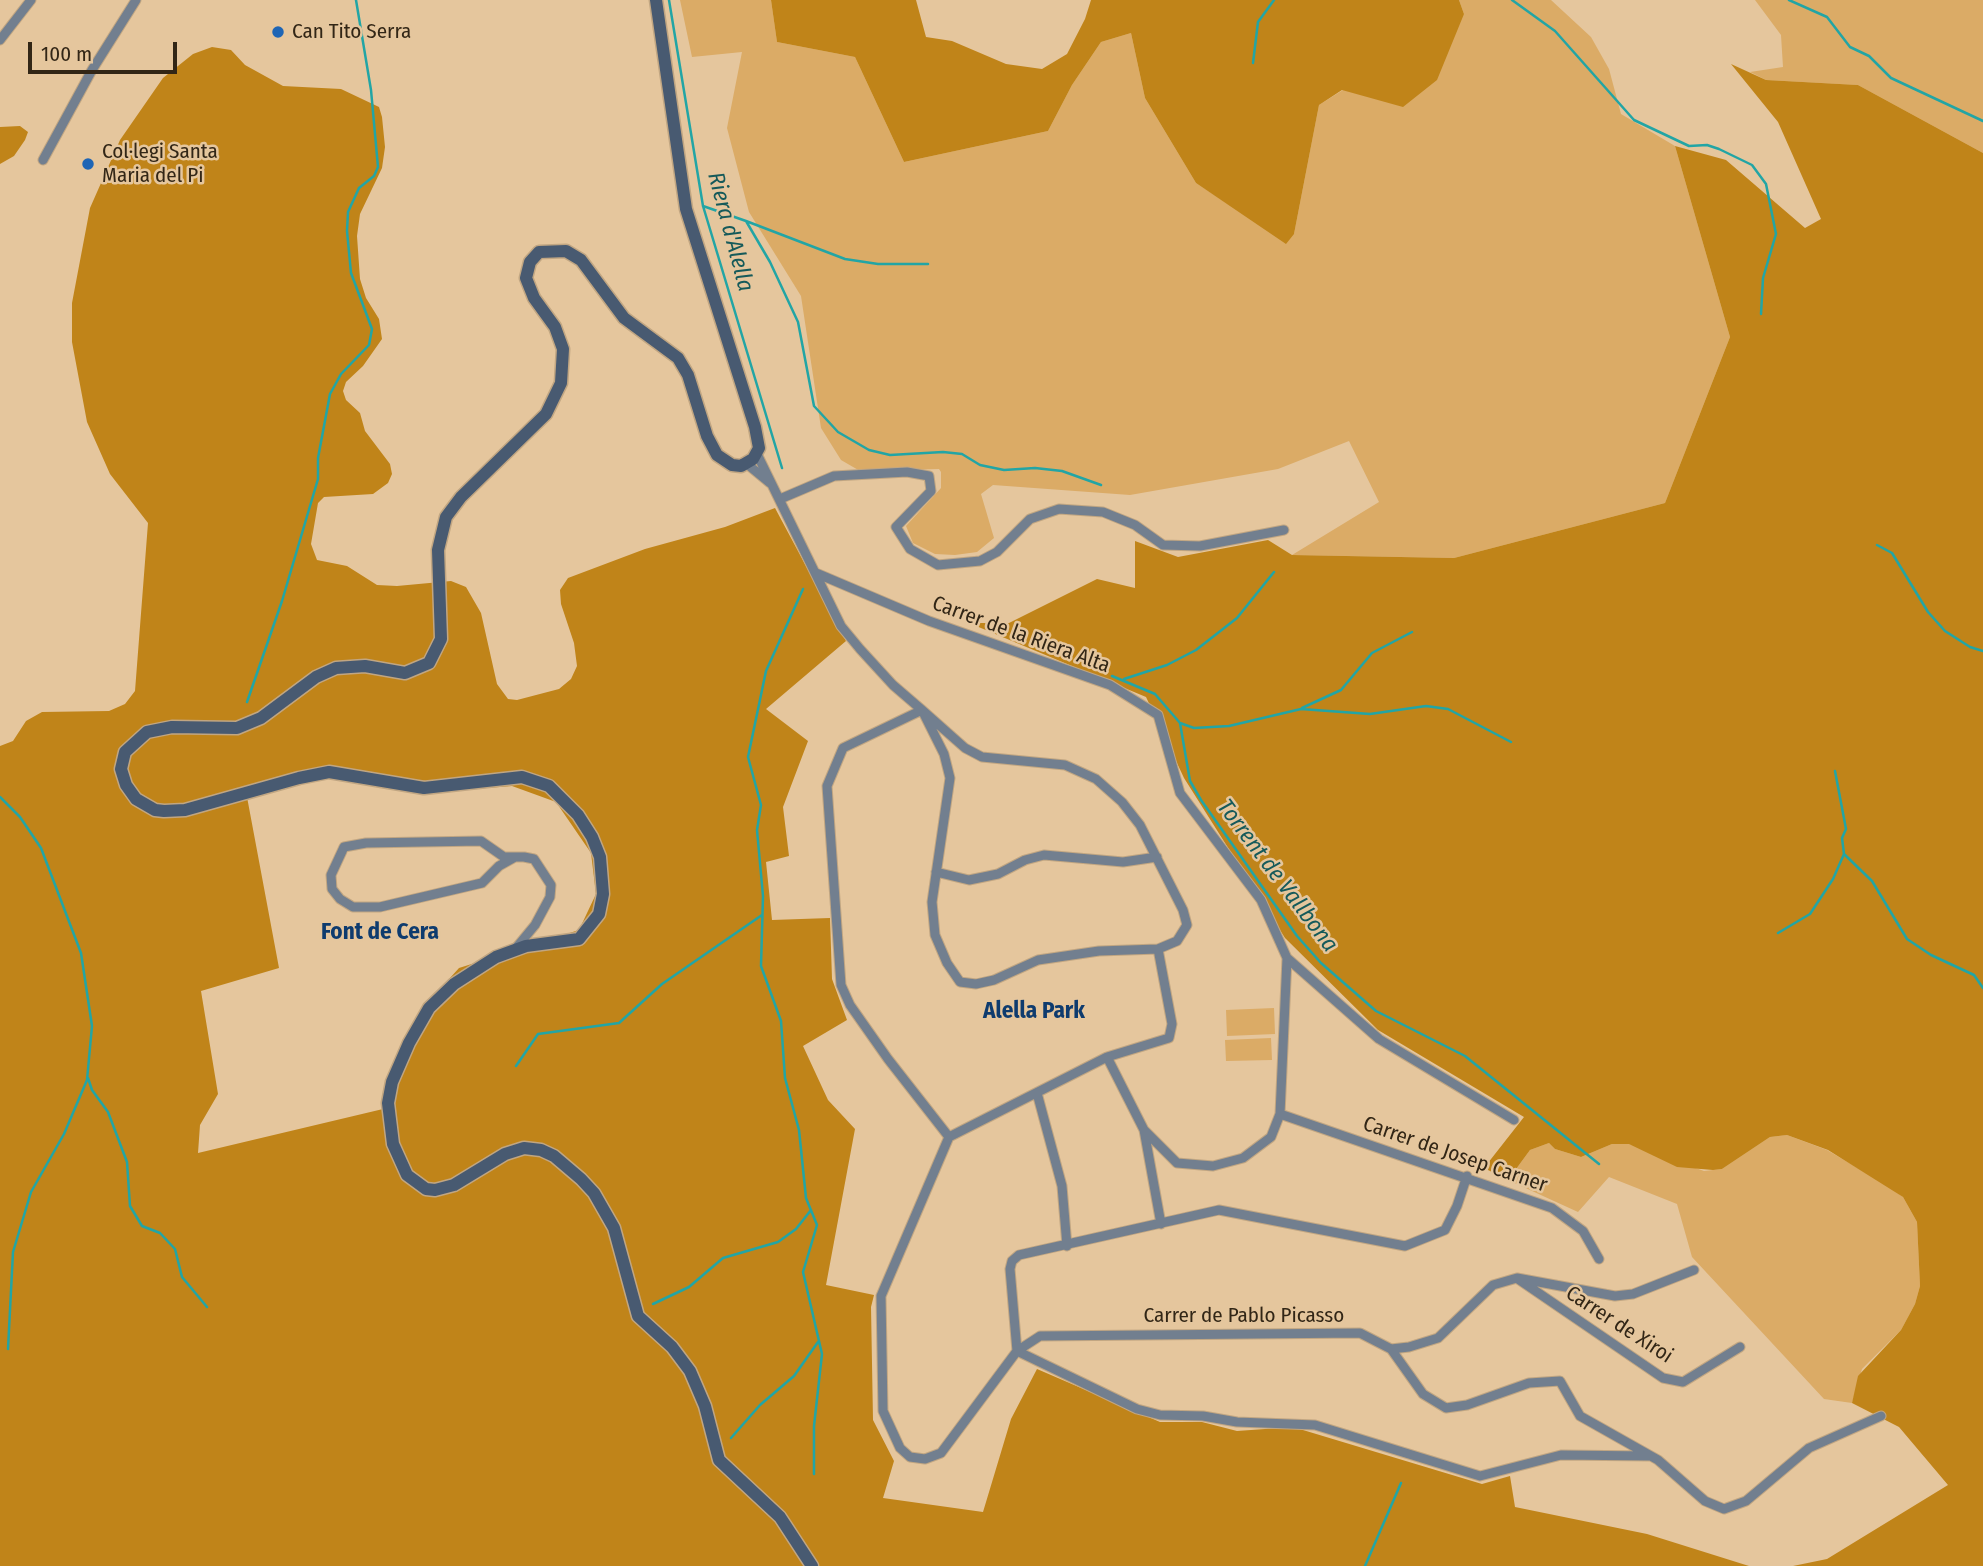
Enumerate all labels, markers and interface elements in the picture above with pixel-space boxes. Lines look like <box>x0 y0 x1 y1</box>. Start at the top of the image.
place label: Can Tito Serra <box>292 19 411 45</box>
marker: Can Tito Serra <box>270 24 286 40</box>
scale bar <box>32 28 180 72</box>
text: 100 m <box>41 41 92 67</box>
place label: Col·legi Santa Maria del Pi <box>102 139 218 189</box>
marker: Col·legi Santa Maria del Pi <box>80 156 96 172</box>
water label: Riera d'Alella <box>701 169 759 295</box>
street label: Carrer de la Riera Alta <box>929 591 1113 679</box>
water label: Torrent de Vallbona <box>1211 794 1343 958</box>
district label: Font de Cera <box>321 919 439 947</box>
district label: Alella Park <box>983 998 1085 1026</box>
street label: Carrer de Josep Carner <box>1360 1112 1550 1198</box>
street label: Carrer de Xiroi <box>1561 1281 1677 1369</box>
street label: Carrer de Pablo Picasso <box>1144 1303 1344 1329</box>

